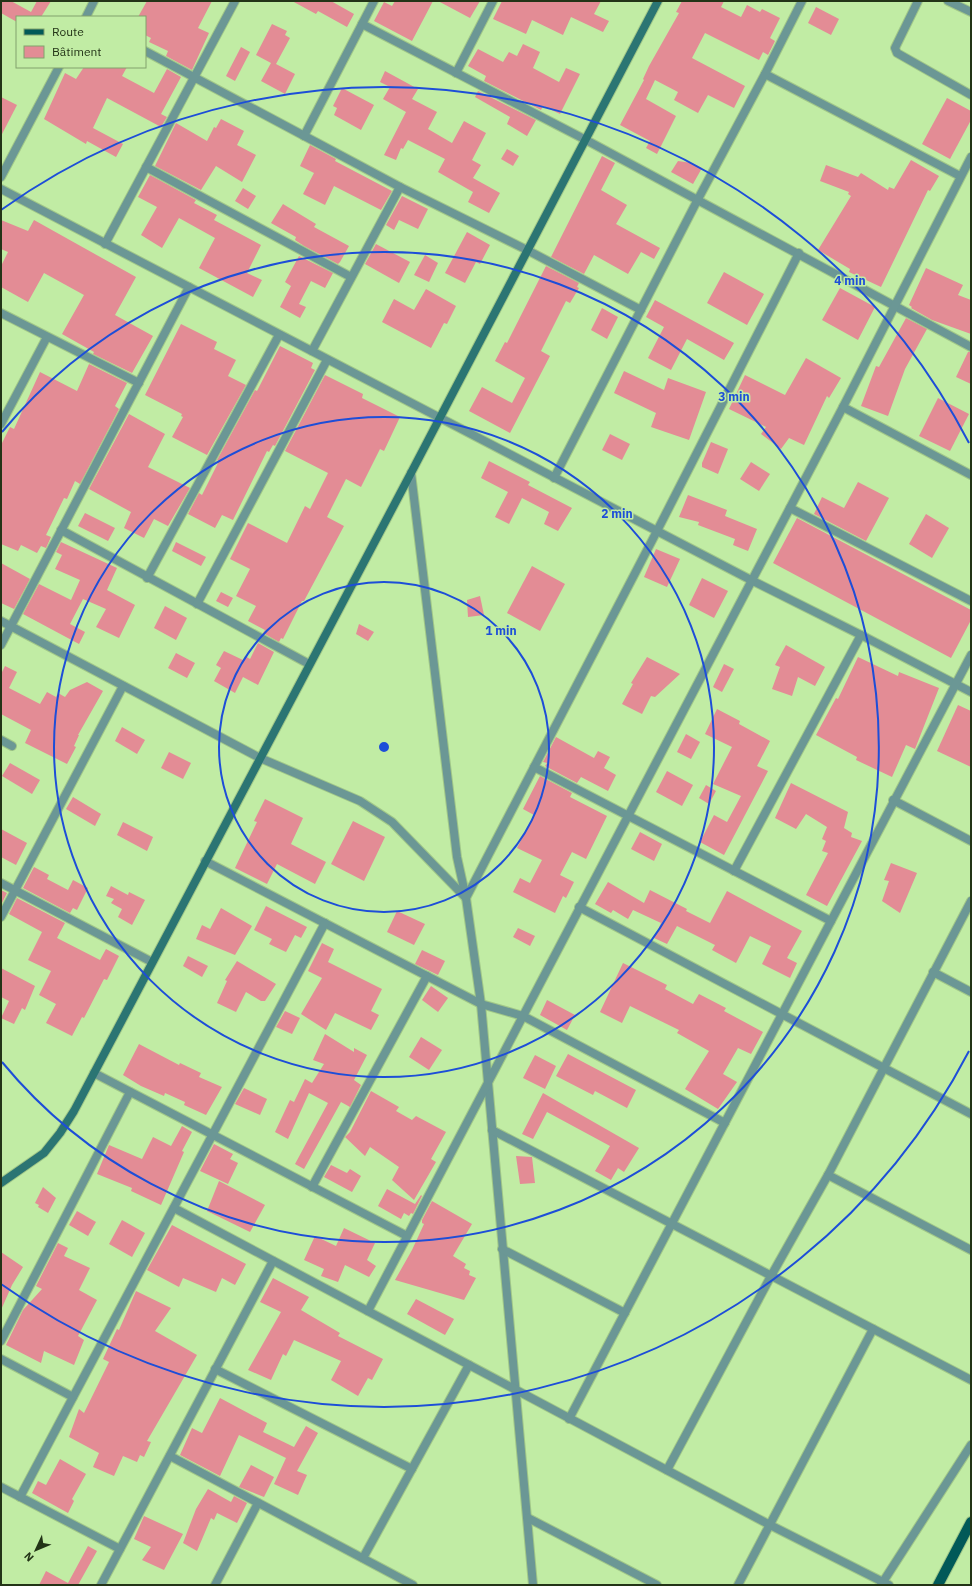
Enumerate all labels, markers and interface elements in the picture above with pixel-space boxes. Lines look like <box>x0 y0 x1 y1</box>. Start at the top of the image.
legend <box>16 16 146 68</box>
text: Route <box>52 24 84 39</box>
text: Bâtiment <box>52 44 102 59</box>
text: 4 min <box>834 273 866 288</box>
text: 3 min <box>718 389 750 404</box>
text: 2 min <box>601 506 633 521</box>
text: 1 min <box>485 623 517 638</box>
centre of rings <box>377 740 391 754</box>
north arrow <box>16 1530 56 1570</box>
text: N <box>21 1549 37 1565</box>

